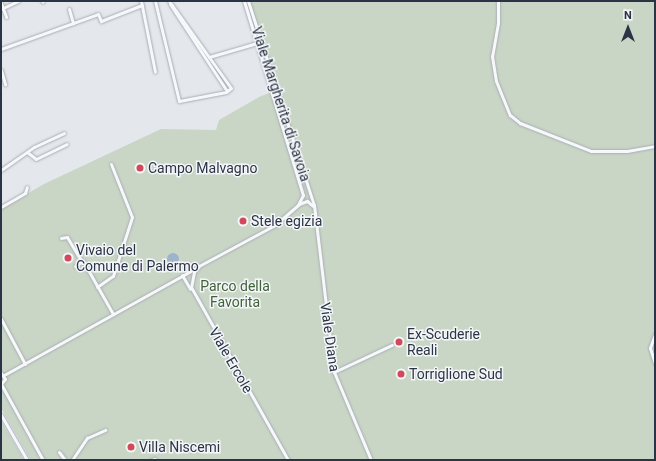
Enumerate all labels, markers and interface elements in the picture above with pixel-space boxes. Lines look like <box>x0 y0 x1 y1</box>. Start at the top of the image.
north arrow <box>608 8 648 48</box>
text: N <box>624 9 632 22</box>
street label: Viale Margherita di Savoia <box>248 24 314 184</box>
place label: Campo Malvagno <box>148 160 257 176</box>
marker: Campo Malvagno <box>135 163 145 173</box>
place label: Stele egizia <box>251 213 322 229</box>
marker: Stele egizia <box>238 216 248 226</box>
place label: Vivaio del Comune di Palermo <box>76 242 199 274</box>
marker: Vivaio del Comune di Palermo <box>63 253 73 263</box>
park label: Parco della Favorita <box>200 278 270 310</box>
street label: Viale Diana <box>317 301 343 373</box>
street label: Viale Ercole <box>205 324 257 396</box>
place label: Ex-Scuderie Reali <box>407 326 480 358</box>
marker: Ex-Scuderie Reali <box>394 337 404 347</box>
place label: Torriglione Sud <box>409 366 503 382</box>
marker: Torriglione Sud <box>396 369 406 379</box>
place label: Villa Niscemi <box>139 439 220 455</box>
marker: Villa Niscemi <box>126 442 136 452</box>

